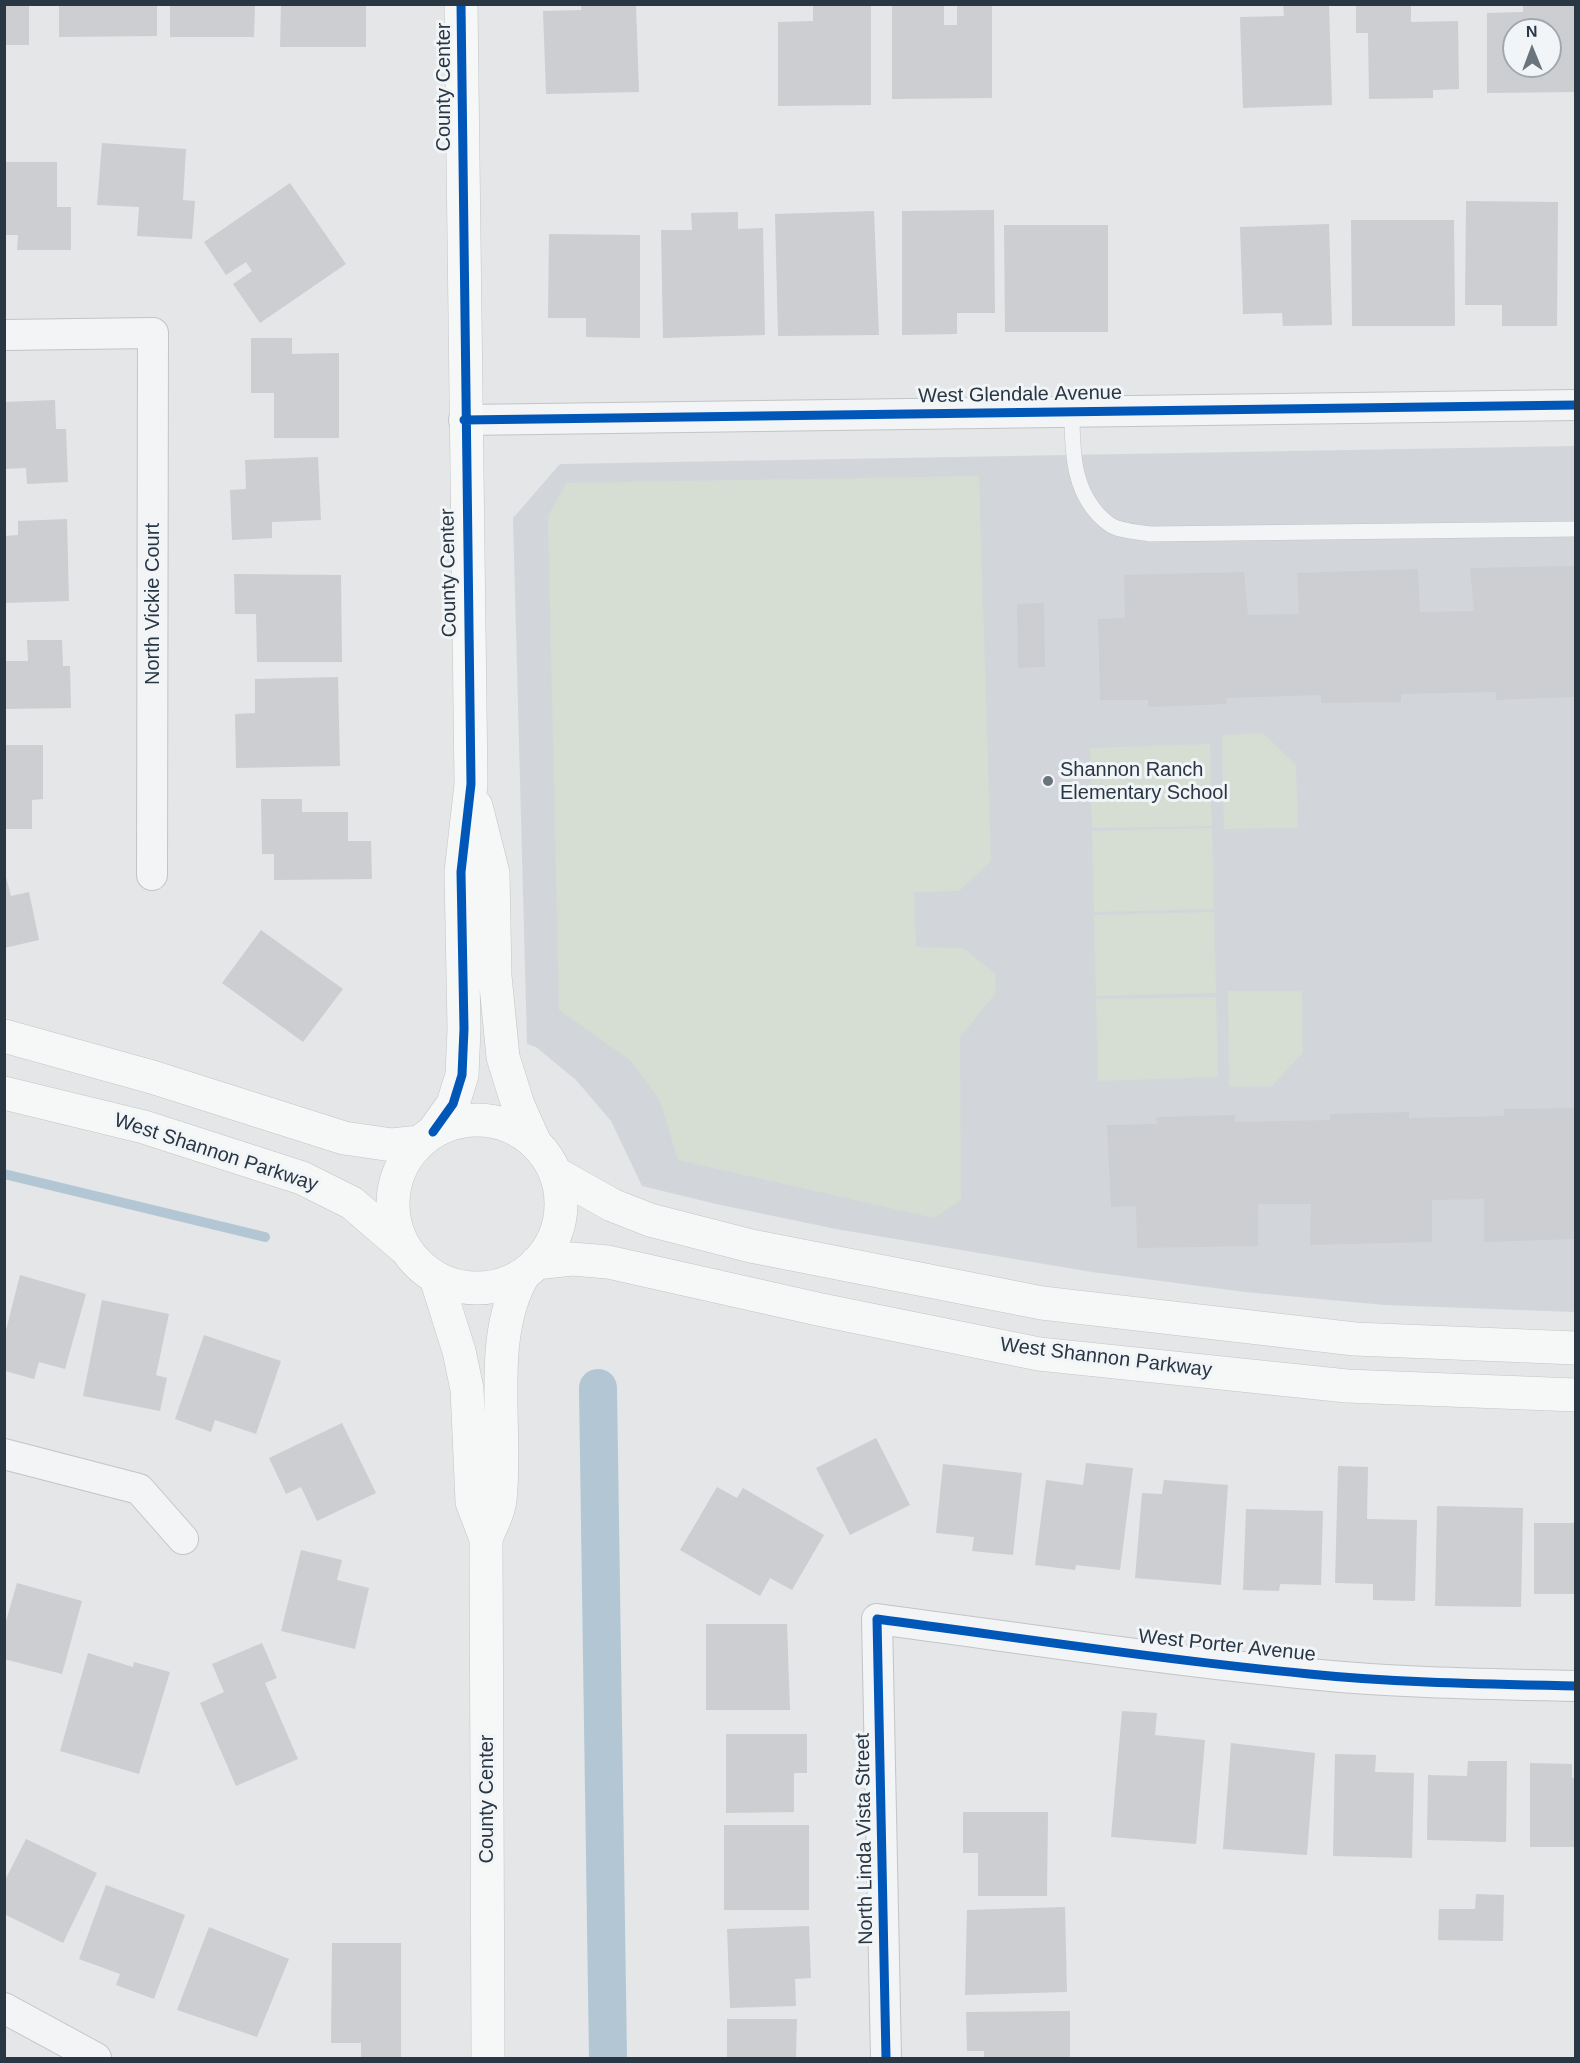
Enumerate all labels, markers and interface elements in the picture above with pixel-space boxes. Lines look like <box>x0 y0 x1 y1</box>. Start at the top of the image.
north arrow <box>1502 18 1562 78</box>
street label: County Center <box>432 23 456 151</box>
text: N <box>1526 23 1538 40</box>
street label: West Glendale Avenue <box>918 381 1122 409</box>
street label: County Center <box>436 508 462 638</box>
street label: North Vickie Court <box>141 523 165 685</box>
place label: Shannon Ranch Elementary School <box>1060 758 1228 805</box>
marker: Shannon Ranch Elementary School <box>1041 774 1055 788</box>
street label: West Shannon Parkway <box>111 1109 321 1197</box>
street label: West Shannon Parkway <box>999 1333 1213 1383</box>
street label: West Porter Avenue <box>1137 1625 1317 1667</box>
street label: North Linda Vista Street <box>851 1733 879 1945</box>
street label: County Center <box>475 1735 499 1863</box>

